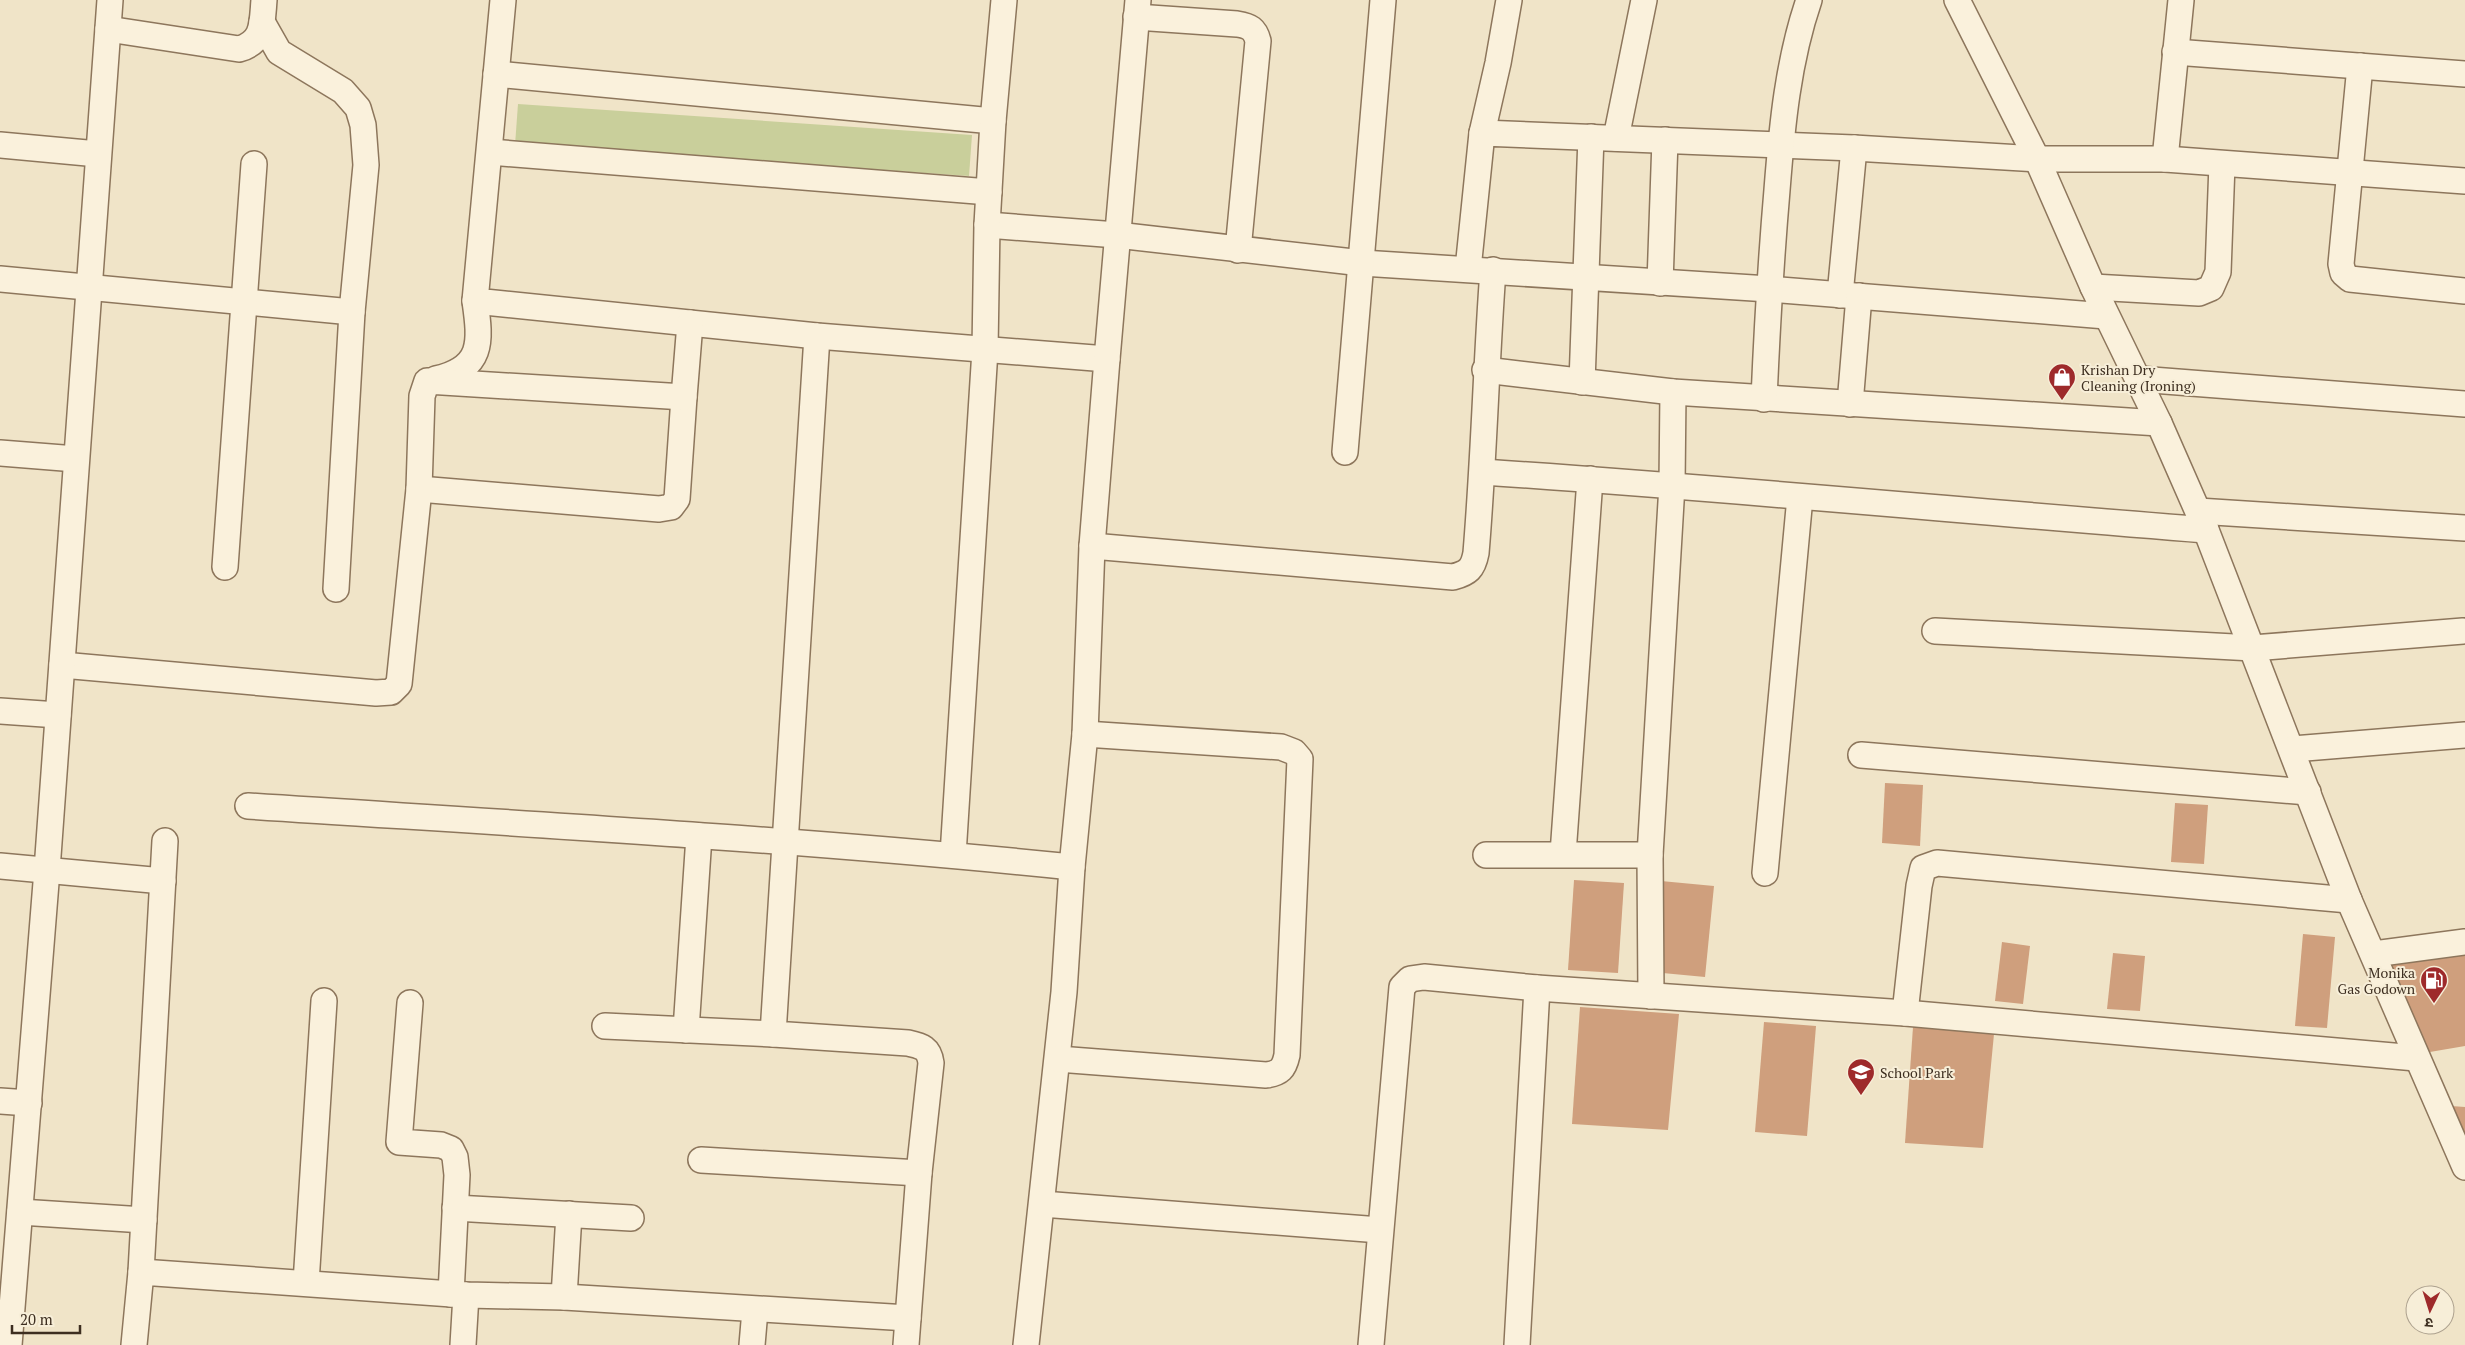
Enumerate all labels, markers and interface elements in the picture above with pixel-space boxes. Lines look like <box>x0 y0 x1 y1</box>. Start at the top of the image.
place label: Krishan Dry Cleaning (Ironing) <box>2081 360 2196 395</box>
shop icon: Krishan Dry Cleaning (Ironing) <box>2047 362 2077 401</box>
place label: Monika Gas Godown <box>2338 963 2416 998</box>
fuel station icon: Monika Gas Godown <box>2419 965 2449 1004</box>
school or university icon: School Park <box>1846 1057 1876 1096</box>
place label: School Park <box>1880 1063 1954 1082</box>
north arrow <box>2405 1285 2455 1335</box>
scale bar <box>12 1302 80 1334</box>
text: 20 m <box>20 1309 53 1329</box>
text: उ <box>2424 1314 2434 1333</box>

